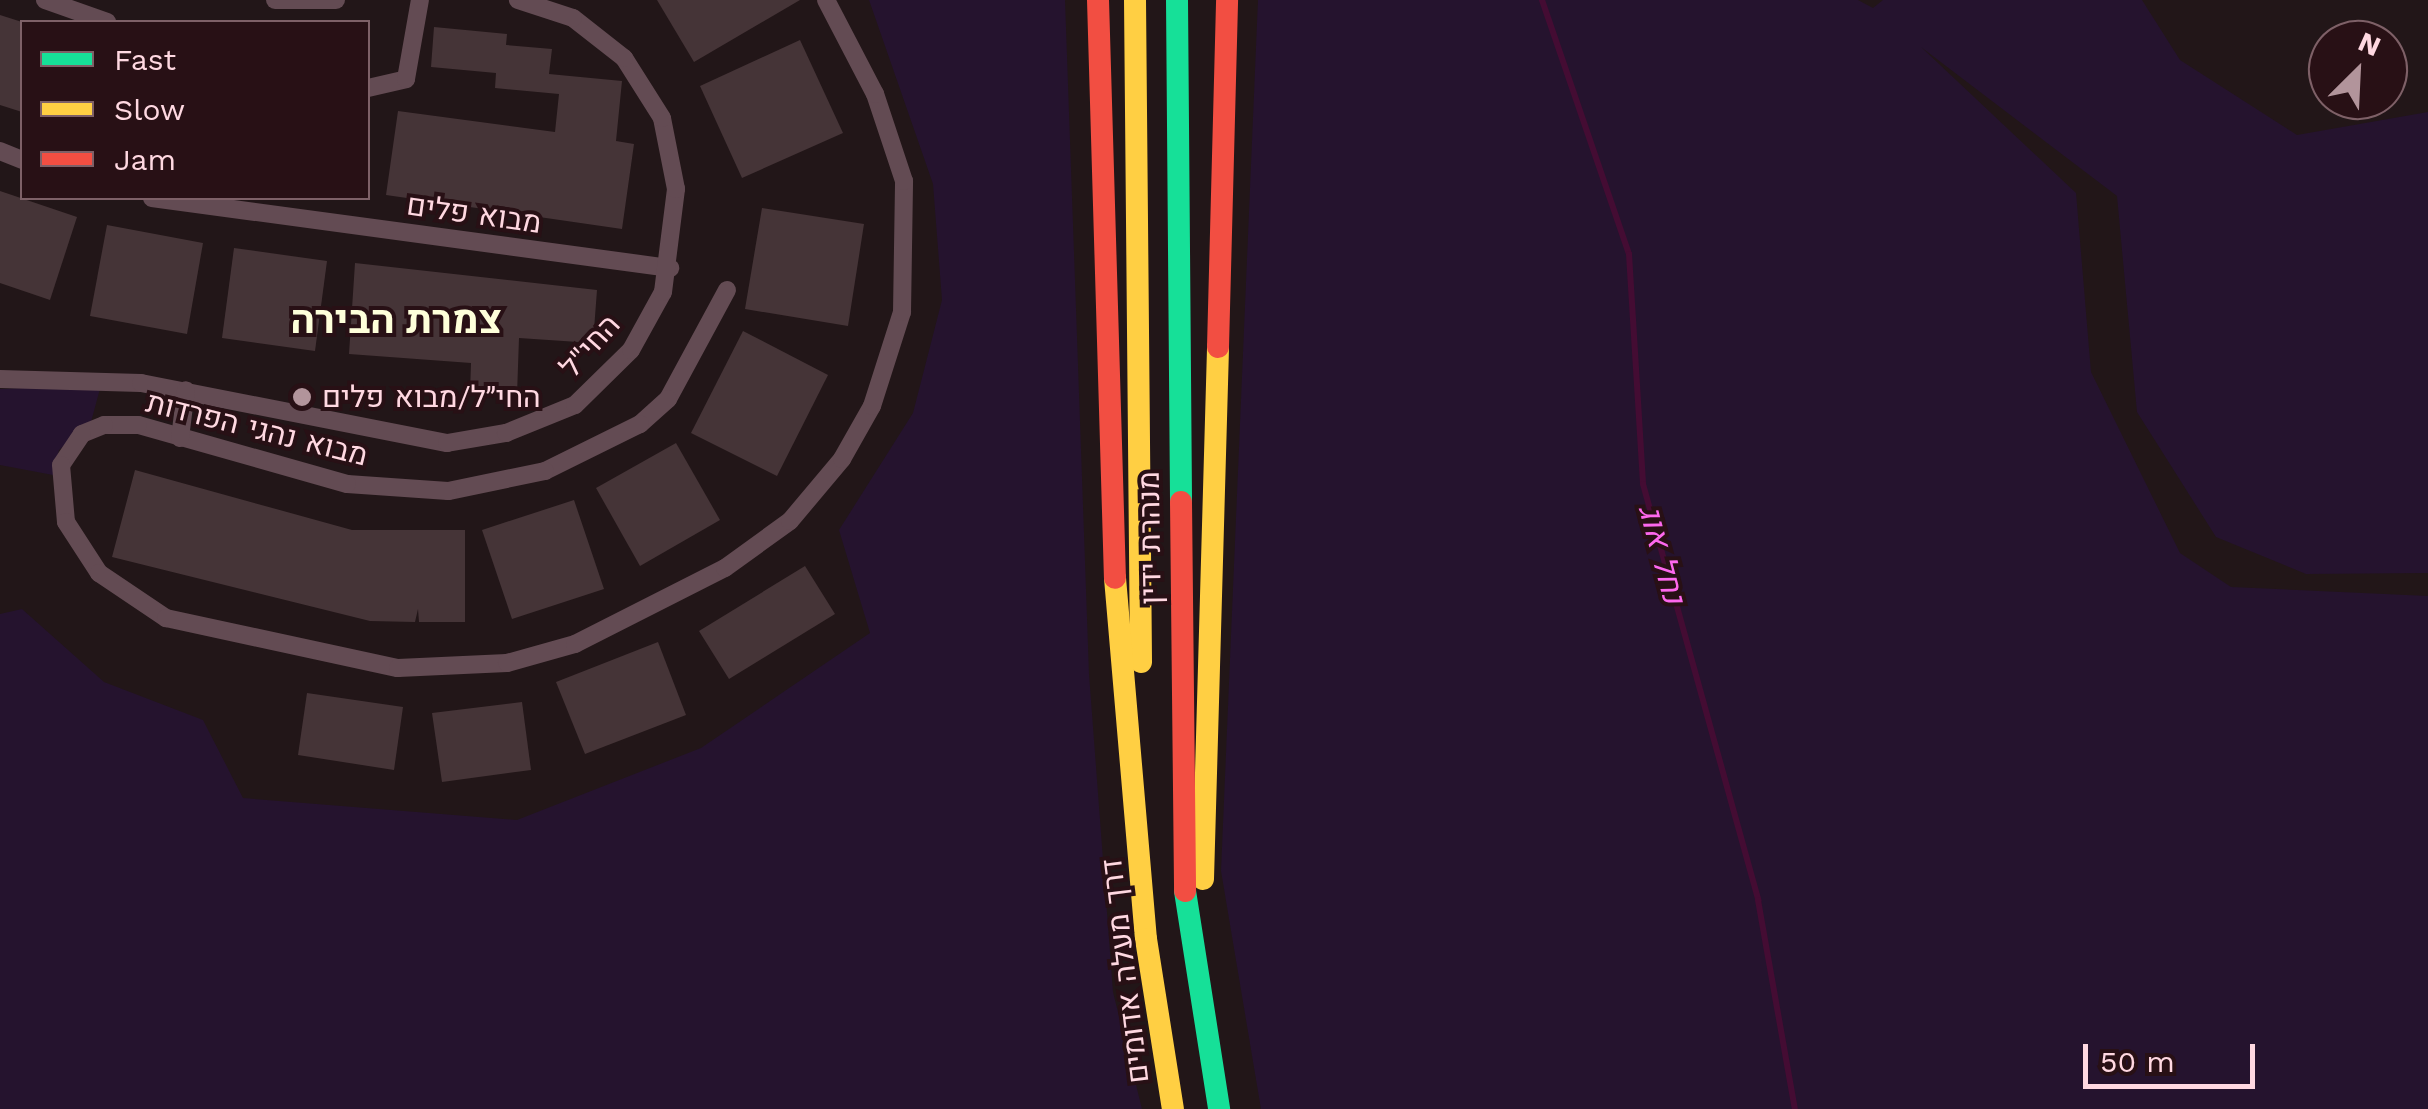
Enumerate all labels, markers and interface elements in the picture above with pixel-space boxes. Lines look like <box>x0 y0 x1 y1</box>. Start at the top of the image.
legend <box>20 20 370 200</box>
north arrow <box>2308 20 2408 120</box>
text: N <box>2353 25 2386 63</box>
text: Fast <box>114 42 176 77</box>
text: Slow <box>114 92 185 127</box>
text: Jam <box>114 142 176 177</box>
street label: מבוא פלים <box>404 187 544 241</box>
district label: צמרת הבירה <box>290 296 502 344</box>
street label: החי"ל <box>552 307 628 385</box>
place label: החי״ל/מבוא פלים <box>322 379 541 415</box>
street label: מבוא נהגי הפרדות <box>143 384 371 474</box>
marker: החי״ל/מבוא פלים <box>291 386 313 408</box>
street label: מנהרת ידין <box>1131 471 1169 605</box>
water label: נחל אוג <box>1630 500 1694 608</box>
street label: דרך מעלה אדומים <box>1093 857 1157 1085</box>
scale bar <box>2088 1024 2260 1086</box>
text: 50 m <box>2100 1044 2175 1079</box>

